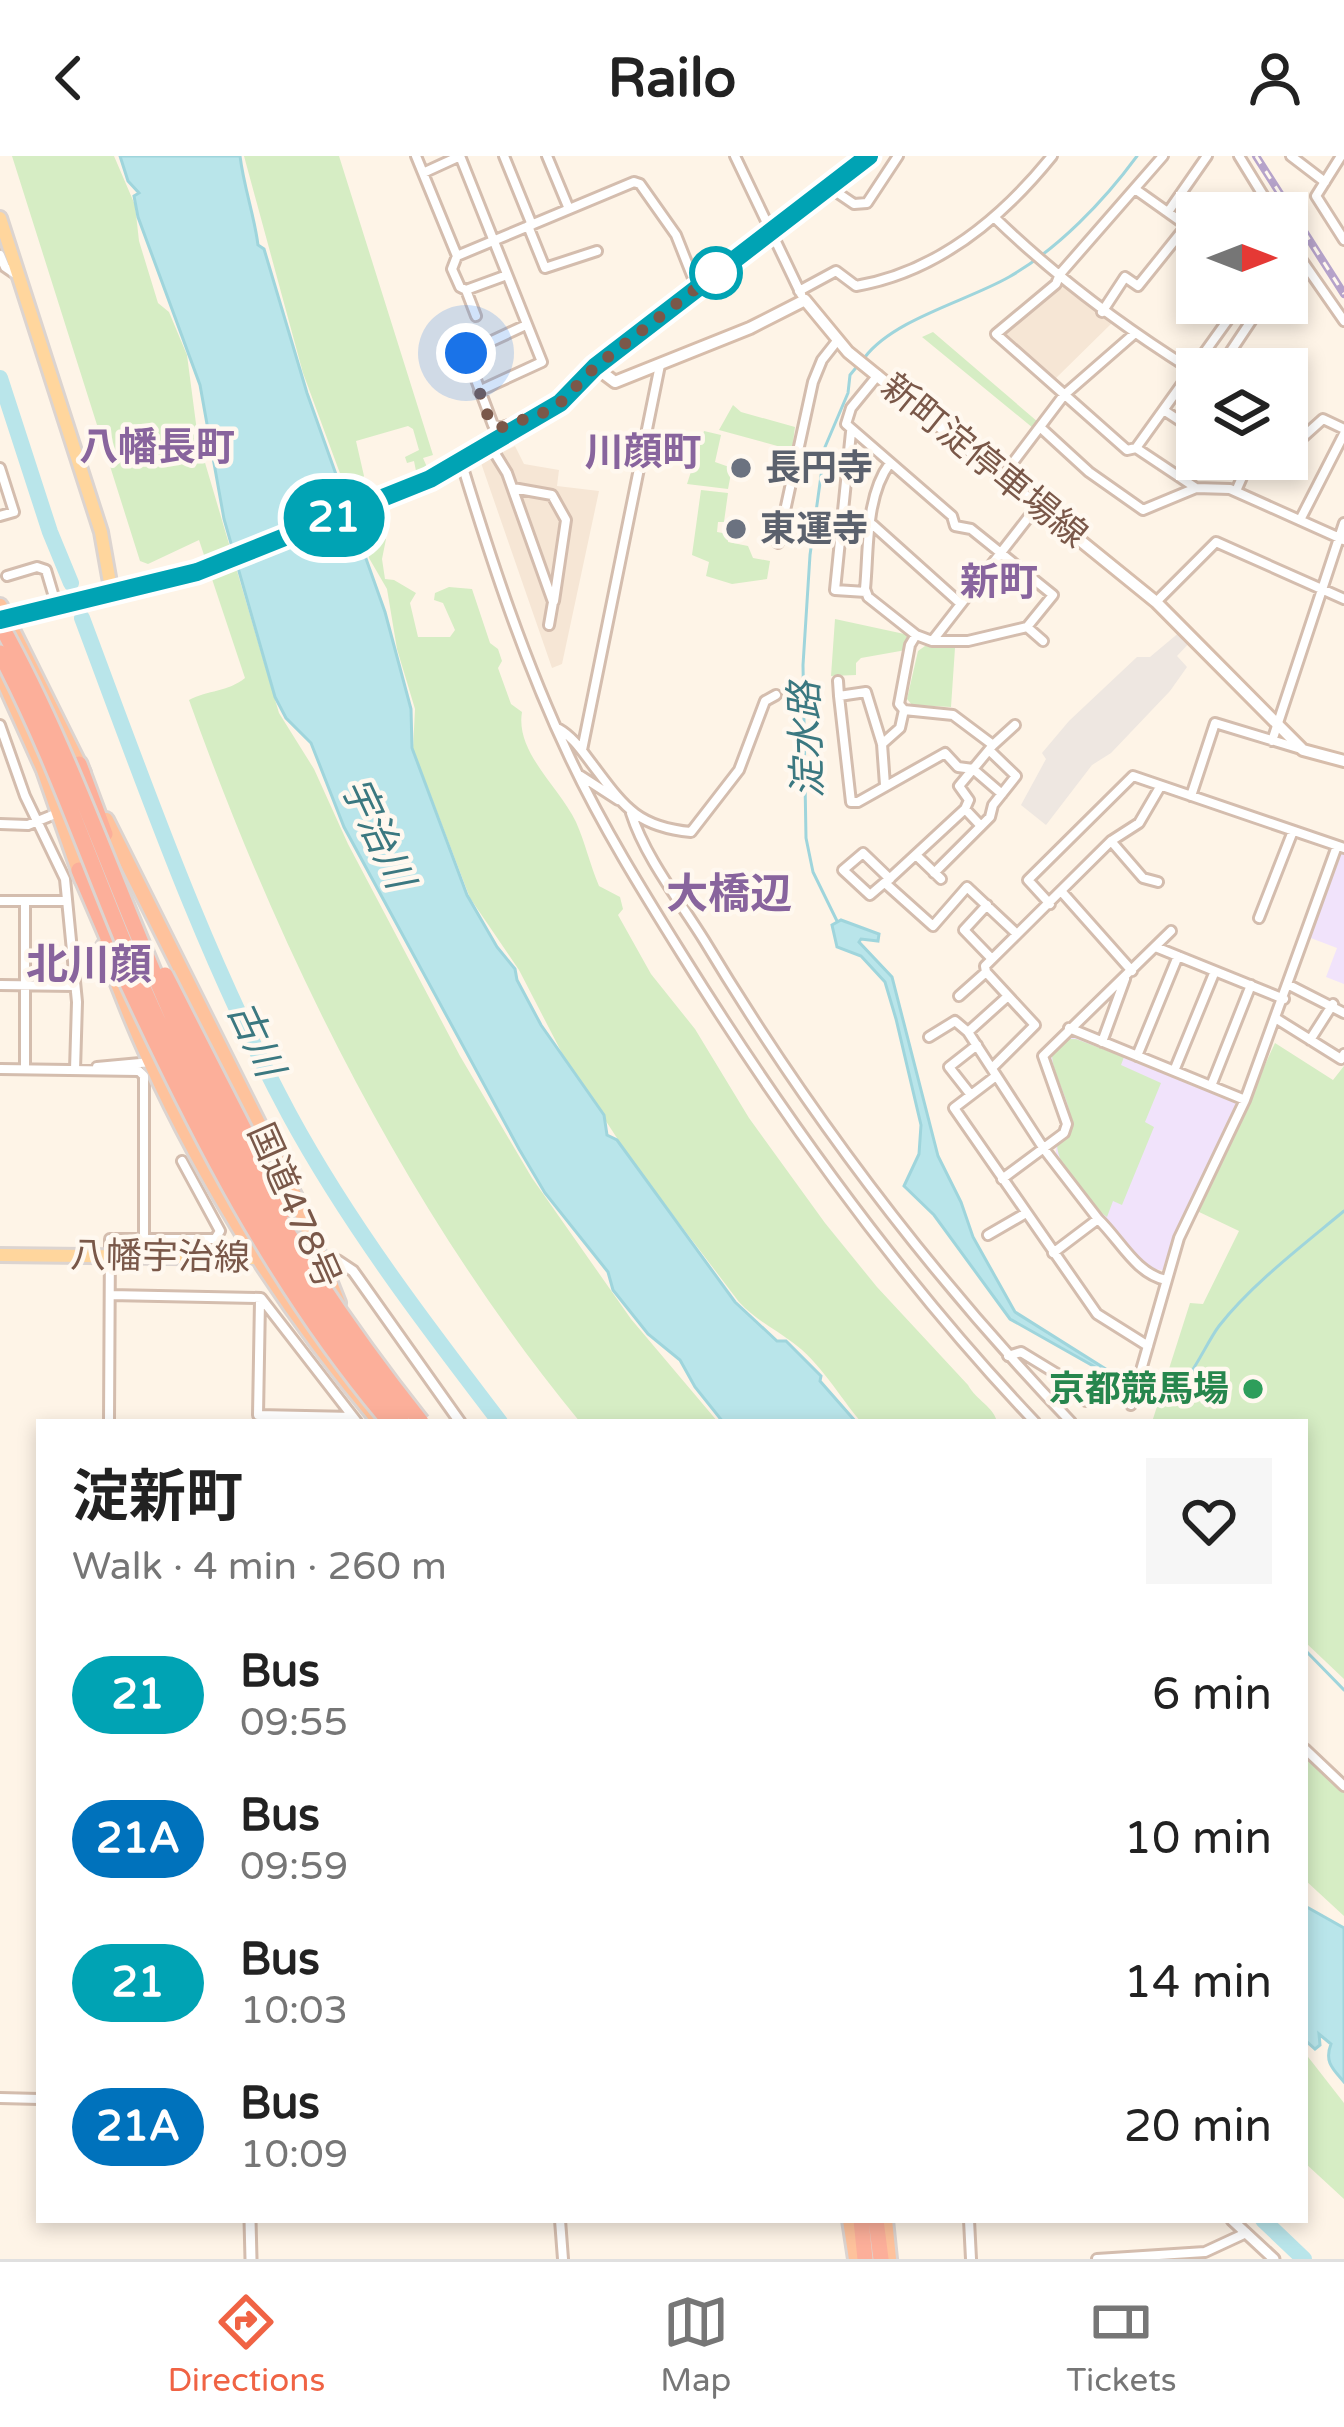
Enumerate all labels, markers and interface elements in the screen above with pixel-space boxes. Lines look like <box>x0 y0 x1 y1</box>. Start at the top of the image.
icon: back <box>36 45 102 111</box>
icon: person <box>1242 45 1308 111</box>
text: Railo <box>608 46 736 111</box>
north arrow <box>1176 192 1308 324</box>
map controls <box>1176 192 1308 480</box>
unlabelled marker <box>691 248 741 298</box>
your location <box>436 323 496 383</box>
button: layers <box>1176 348 1308 480</box>
street label: 新町淀停車場線 <box>873 365 1095 557</box>
district label: 八幡長町 <box>79 424 235 471</box>
district label: 川顔町 <box>584 429 702 476</box>
place label: 長円寺 <box>765 447 873 490</box>
marker: 長円寺 <box>728 455 754 481</box>
line badge: 21 <box>280 479 388 557</box>
text: 21 <box>308 492 360 543</box>
place label: 東運寺 <box>760 508 868 551</box>
marker: 東運寺 <box>723 516 749 542</box>
district label: 新町 <box>960 559 1038 606</box>
water label: 淀水路 <box>781 678 833 799</box>
water label: 宇治川 <box>331 770 425 900</box>
district label: 大橋辺 <box>666 869 792 920</box>
district label: 北川顔 <box>26 940 152 991</box>
water label: 古川 <box>217 994 294 1088</box>
street label: 国道478号 <box>239 1117 349 1295</box>
street label: 八幡宇治線 <box>70 1234 250 1280</box>
place label: 京都競馬場 <box>1049 1368 1229 1411</box>
marker: 京都競馬場 <box>1240 1376 1266 1402</box>
button: heart <box>1146 1458 1272 1584</box>
text: 淀新町 <box>72 1464 243 1532</box>
text: Walk · 4 min · 260 m <box>72 1543 447 1590</box>
text: Bus <box>240 1645 320 1699</box>
text: 6 min <box>1152 1668 1272 1722</box>
text: 21 <box>112 1669 164 1720</box>
text: 09:55 <box>240 1699 348 1746</box>
text: Bus <box>240 1789 320 1843</box>
text: 10 min <box>1124 1812 1272 1866</box>
text: 21A <box>96 1813 180 1864</box>
text: 09:59 <box>240 1843 348 1890</box>
text: Bus <box>240 1933 320 1987</box>
text: 14 min <box>1124 1956 1272 2010</box>
text: 21 <box>112 1957 164 2008</box>
text: 10:03 <box>240 1987 348 2034</box>
text: Bus <box>240 2077 320 2131</box>
text: 20 min <box>1124 2100 1272 2154</box>
text: 21A <box>96 2101 180 2152</box>
text: 10:09 <box>240 2131 348 2178</box>
tab: Directions <box>167 2289 325 2400</box>
tab: Map <box>660 2289 731 2400</box>
tab: Tickets <box>1066 2289 1177 2400</box>

